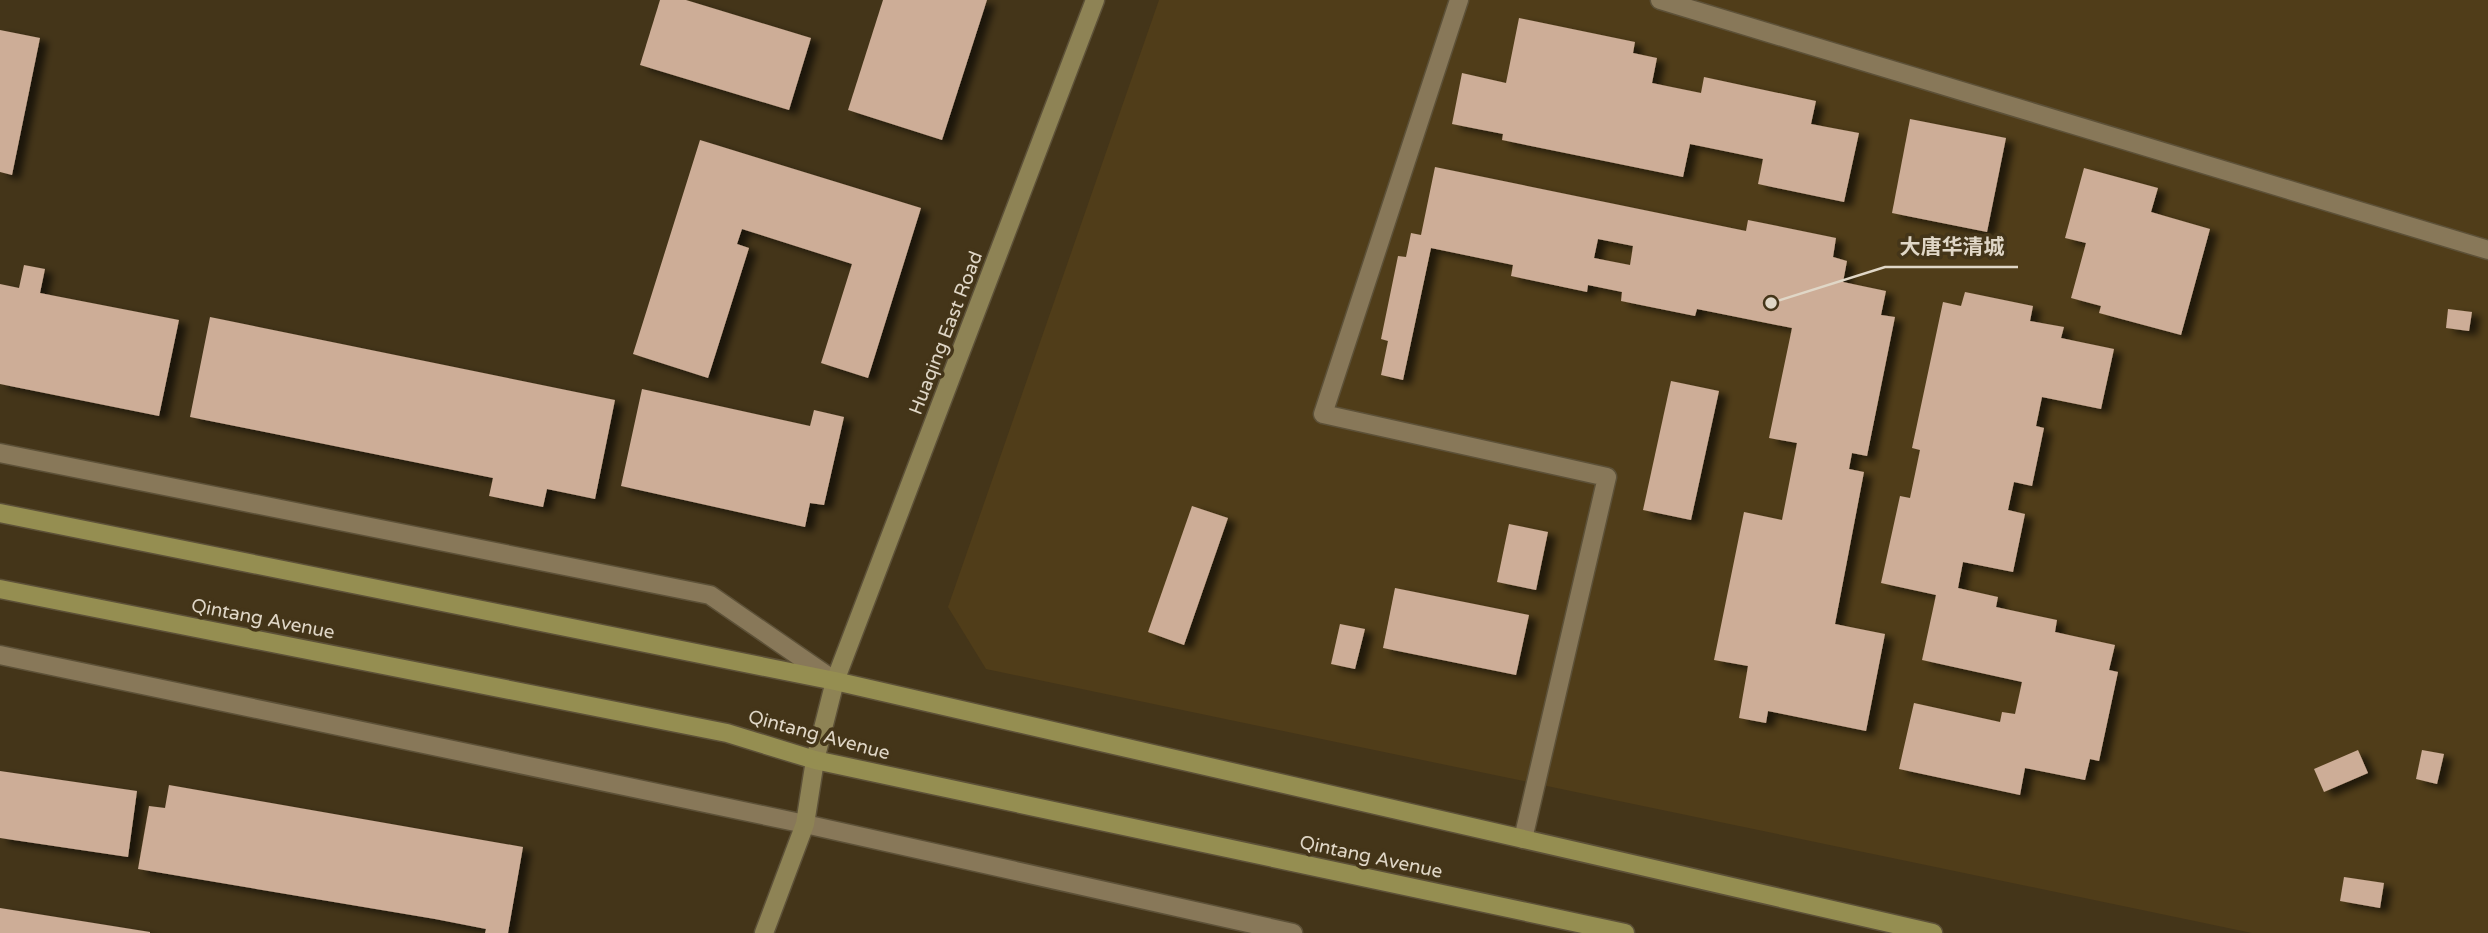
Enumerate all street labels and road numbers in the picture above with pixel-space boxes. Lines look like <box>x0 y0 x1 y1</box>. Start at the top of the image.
street label: Huaqing East Road <box>905 248 987 418</box>
street label: Qintang Avenue <box>189 594 337 644</box>
street label: Qintang Avenue <box>746 706 892 764</box>
street label: Qintang Avenue <box>1297 831 1445 883</box>

